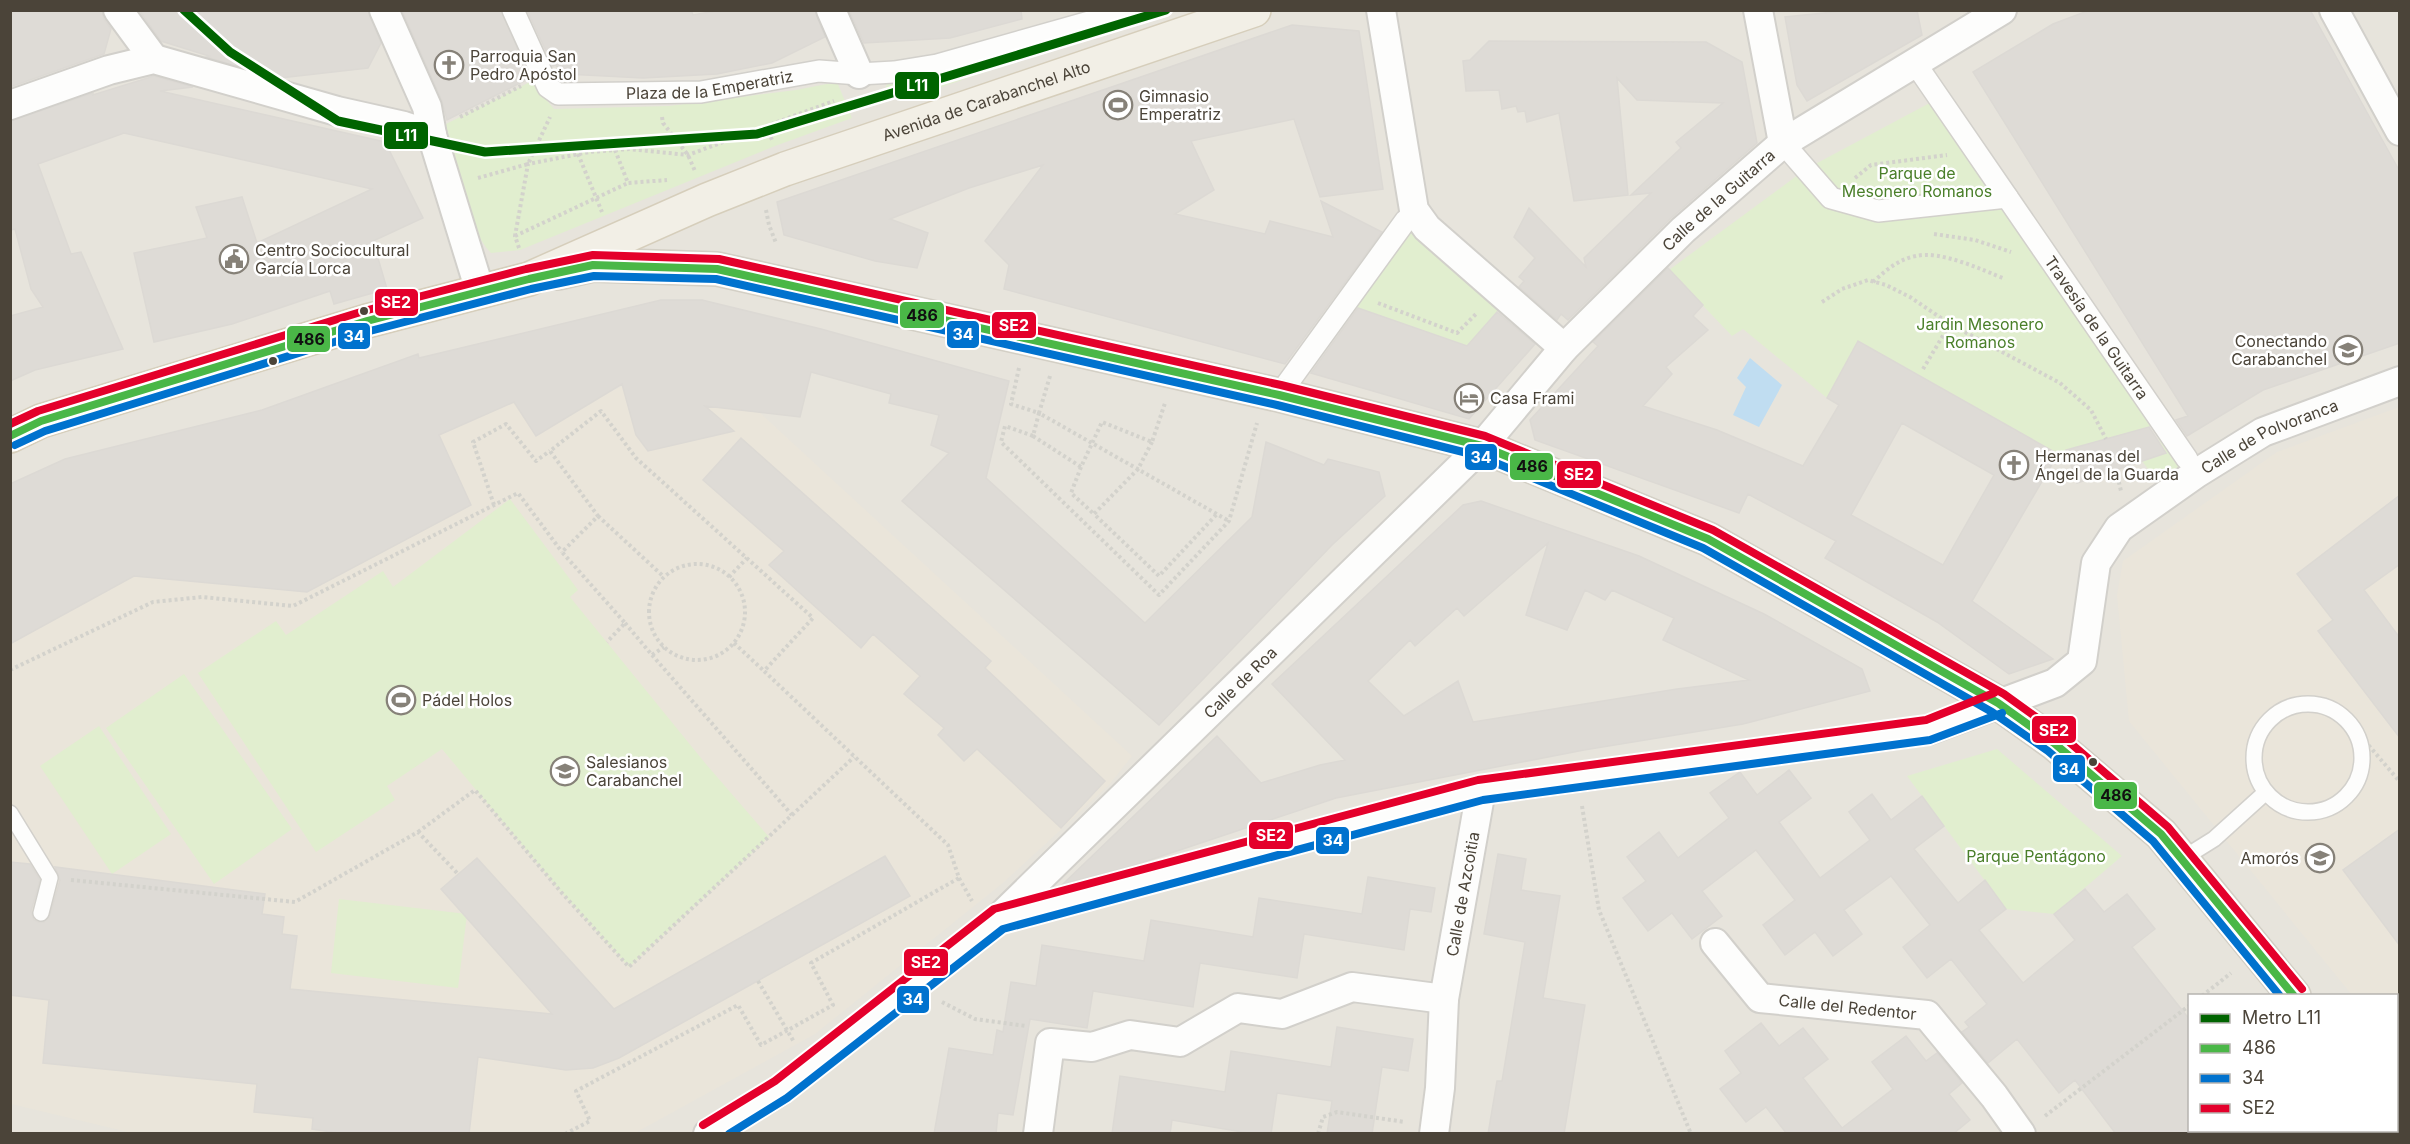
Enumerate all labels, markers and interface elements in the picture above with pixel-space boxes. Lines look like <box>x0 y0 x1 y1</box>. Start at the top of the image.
place label: Parroquia San Pedro Apóstol <box>470 46 577 84</box>
church icon: Parroquia San Pedro Apóstol <box>433 49 465 81</box>
street label: Avenida de Carabanchel Alto <box>880 56 1093 145</box>
street label: Plaza de la Emperatriz <box>626 66 795 103</box>
line badge: L11 <box>894 71 940 100</box>
text: L11 <box>906 75 928 95</box>
place label: Gimnasio Emperatriz <box>1139 86 1221 124</box>
sports icon: Gimnasio Emperatriz <box>1102 89 1134 121</box>
line badge: L11 <box>383 121 429 150</box>
text: L11 <box>395 125 417 145</box>
street label: Calle de la Guitarra <box>1658 145 1779 255</box>
park label: Parque de Mesonero Romanos <box>1842 163 1992 201</box>
place label: Centro Sociocultural García Lorca <box>255 240 409 278</box>
public building icon: Centro Sociocultural García Lorca <box>218 243 250 275</box>
street label: Travesía de la Guitarra <box>2040 252 2153 403</box>
line badge: SE2 <box>374 288 419 317</box>
text: SE2 <box>381 292 411 312</box>
line badge: 486 <box>899 301 945 329</box>
unlabelled marker <box>358 305 370 317</box>
text: 486 <box>906 305 938 325</box>
line badge: SE2 <box>991 311 1037 339</box>
park label: Jardin Mesonero Romanos <box>1916 314 2044 352</box>
text: SE2 <box>999 315 1029 335</box>
line badge: 34 <box>946 320 980 349</box>
line badge: 34 <box>337 322 371 350</box>
text: 34 <box>952 324 974 344</box>
line badge: 486 <box>286 325 331 353</box>
text: 34 <box>343 326 365 346</box>
text: 486 <box>293 329 325 349</box>
place label: Conectando Carabanchel <box>2231 331 2327 369</box>
school or university icon: Conectando Carabanchel <box>2332 334 2364 366</box>
unlabelled marker <box>267 355 279 367</box>
hotel icon: Casa Frami <box>1453 382 1485 414</box>
place label: Casa Frami <box>1490 388 1574 408</box>
street label: Calle de Polvoranca <box>2197 395 2341 478</box>
line badge: 34 <box>1464 443 1498 471</box>
place label: Hermanas del Ángel de la Guarda <box>2035 446 2179 484</box>
text: 34 <box>1470 447 1492 467</box>
church icon: Hermanas del Ángel de la Guarda <box>1998 449 2030 481</box>
line badge: 486 <box>1509 452 1554 481</box>
text: 486 <box>1516 456 1548 476</box>
line badge: SE2 <box>1556 460 1602 489</box>
text: SE2 <box>1564 464 1594 484</box>
street label: Calle de Roa <box>1199 642 1281 723</box>
sports icon: Pádel Holos <box>385 684 417 716</box>
place label: Pádel Holos <box>422 690 512 710</box>
line badge: SE2 <box>2031 715 2077 744</box>
text: SE2 <box>2039 720 2069 740</box>
place label: Salesianos Carabanchel <box>586 752 682 790</box>
line badge: 34 <box>2052 754 2086 783</box>
school or university icon: Salesianos Carabanchel <box>549 755 581 787</box>
unlabelled marker <box>2087 756 2099 768</box>
text: 34 <box>2058 759 2080 779</box>
line badge: 486 <box>2093 781 2138 810</box>
text: 486 <box>2100 785 2132 805</box>
line badge: SE2 <box>1248 821 1294 850</box>
text: SE2 <box>1256 825 1286 845</box>
line badge: 34 <box>1315 826 1350 855</box>
text: 34 <box>1322 830 1344 850</box>
street label: Calle de Azcoitia <box>1442 830 1483 958</box>
school or university icon: Amorós <box>2304 842 2336 874</box>
park label: Parque Pentágono <box>1966 846 2106 866</box>
place label: Amorós <box>2241 848 2299 868</box>
line badge: SE2 <box>903 948 949 977</box>
text: SE2 <box>911 952 941 972</box>
line badge: 34 <box>896 985 930 1014</box>
text: 34 <box>902 989 924 1009</box>
street label: Calle del Redentor <box>1778 990 1917 1024</box>
legend <box>2188 994 2398 1132</box>
text: Metro L11 <box>2242 1007 2321 1028</box>
text: 486 <box>2242 1037 2276 1058</box>
text: 34 <box>2242 1067 2265 1088</box>
text: SE2 <box>2242 1097 2275 1118</box>

